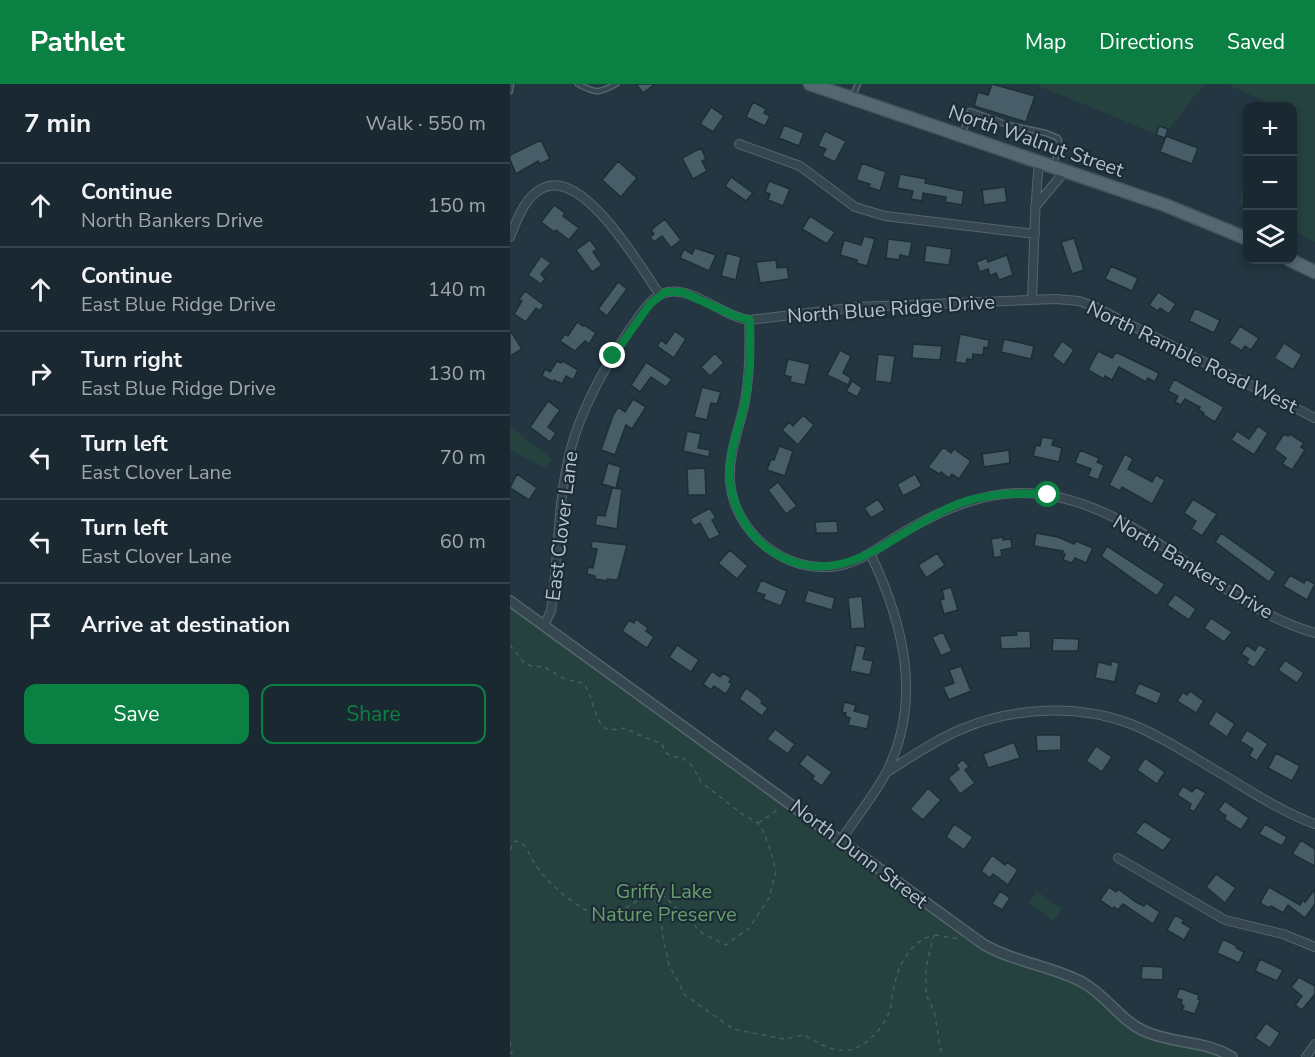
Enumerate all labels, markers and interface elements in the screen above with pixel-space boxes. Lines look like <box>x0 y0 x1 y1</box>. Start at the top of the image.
text: Pathlet <box>30 23 125 61</box>
text: Map <box>1025 28 1066 56</box>
text: Directions <box>1099 28 1194 56</box>
text: Saved <box>1227 28 1285 56</box>
street label: North Walnut Street <box>945 98 1128 184</box>
map controls <box>1243 102 1297 264</box>
button: + <box>1243 102 1297 156</box>
text: 7 min <box>24 106 91 141</box>
text: Walk · 550 m <box>366 110 486 137</box>
button: − <box>1243 156 1297 210</box>
text: Continue <box>81 177 172 207</box>
icon: ahead <box>24 189 57 222</box>
text: 150 m <box>428 192 486 219</box>
text: North Bankers Drive <box>81 207 263 234</box>
button: layers <box>1243 210 1297 264</box>
text: Continue <box>81 261 172 291</box>
icon: ahead <box>24 273 57 306</box>
text: 140 m <box>428 276 486 303</box>
street label: North Blue Ridge Drive <box>786 288 996 330</box>
text: East Blue Ridge Drive <box>81 291 276 318</box>
street label: North Ramble Road West <box>1082 294 1303 420</box>
route end <box>599 342 625 368</box>
text: Turn right <box>81 345 182 375</box>
icon: right <box>24 357 57 390</box>
text: 130 m <box>428 360 486 387</box>
text: East Blue Ridge Drive <box>81 375 276 402</box>
text: Turn left <box>81 429 168 459</box>
icon: left <box>24 441 57 474</box>
text: 70 m <box>440 444 486 471</box>
street label: East Clover Lane <box>539 450 585 602</box>
text: East Clover Lane <box>81 459 232 486</box>
route start <box>1034 481 1060 507</box>
street label: North Bankers Drive <box>1108 508 1278 626</box>
text: Turn left <box>81 513 168 543</box>
icon: left <box>24 525 57 558</box>
text: 60 m <box>440 528 486 555</box>
text: East Clover Lane <box>81 543 232 570</box>
icon: arrive <box>24 609 57 642</box>
text: Arrive at destination <box>81 610 290 640</box>
button: Save <box>24 684 249 744</box>
button: Share <box>261 684 486 744</box>
street label: North Dunn Street <box>785 793 934 915</box>
park label: Griffy Lake Nature Preserve <box>591 878 737 928</box>

